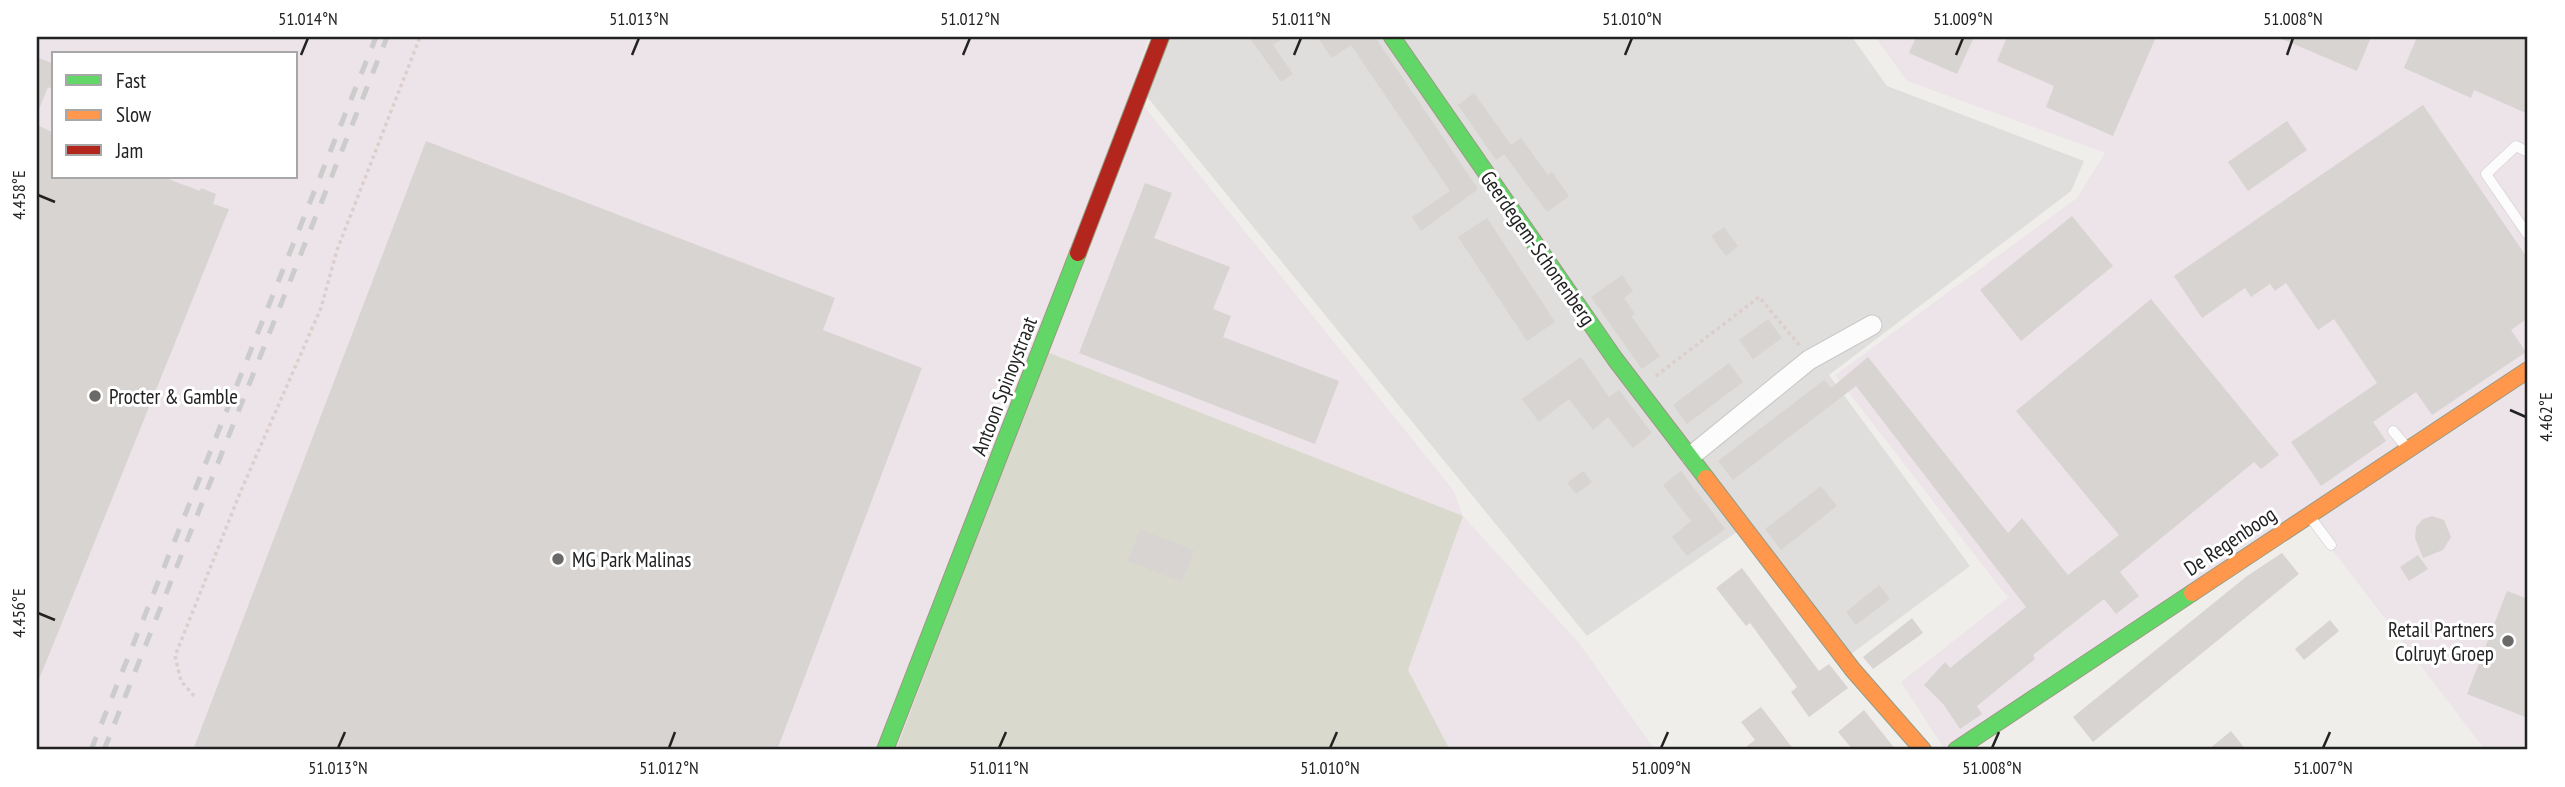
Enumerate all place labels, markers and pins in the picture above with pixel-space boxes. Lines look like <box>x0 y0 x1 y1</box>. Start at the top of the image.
place label: Procter & Gamble <box>109 383 238 410</box>
marker: Procter & Gamble <box>87 388 103 404</box>
place label: MG Park Malinas <box>572 546 691 573</box>
marker: MG Park Malinas <box>550 551 566 567</box>
place label: Retail Partners Colruyt Groep <box>2388 616 2494 667</box>
marker: Retail Partners Colruyt Groep <box>2500 633 2516 649</box>

